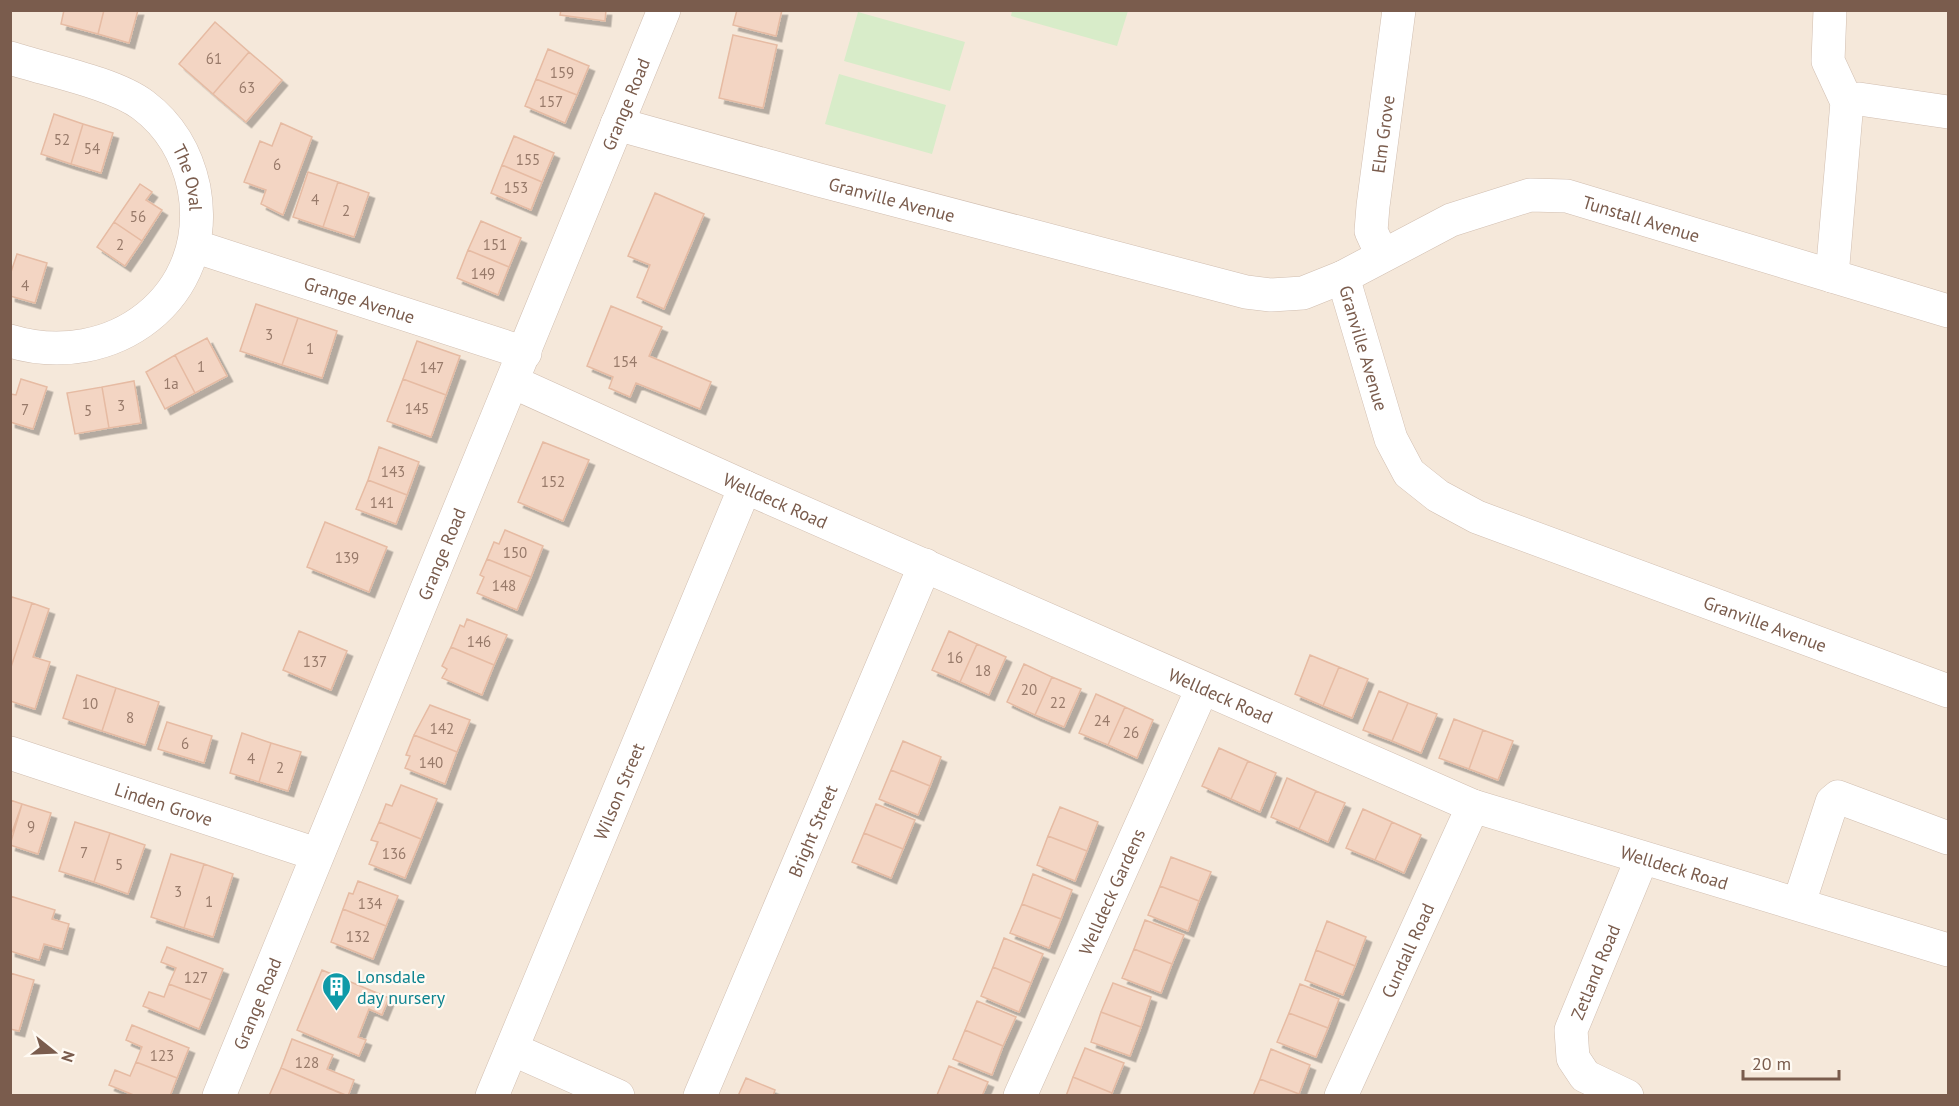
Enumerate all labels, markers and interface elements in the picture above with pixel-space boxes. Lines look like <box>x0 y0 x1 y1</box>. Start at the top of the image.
house number: 61 <box>206 49 222 68</box>
street label: Grange Road <box>596 54 655 154</box>
house number: 159 <box>550 63 574 82</box>
house number: 63 <box>239 78 255 97</box>
house number: 157 <box>539 92 563 111</box>
street label: Elm Grove <box>1366 94 1399 175</box>
house number: 52 <box>54 130 70 149</box>
house number: 54 <box>84 139 100 158</box>
street label: The Oval <box>168 140 208 212</box>
house number: 155 <box>516 150 540 169</box>
house number: 6 <box>273 155 281 174</box>
street label: Granville Avenue <box>826 172 958 227</box>
house number: 153 <box>504 178 528 197</box>
house number: 4 <box>311 190 319 209</box>
street label: Tunstall Avenue <box>1580 190 1703 247</box>
house number: 2 <box>342 201 350 220</box>
house number: 56 <box>130 207 146 226</box>
house number: 2 <box>116 235 124 254</box>
house number: 151 <box>483 235 507 254</box>
house number: 149 <box>471 264 495 283</box>
street label: Grange Avenue <box>301 271 418 328</box>
house number: 4 <box>21 276 29 295</box>
street label: Granville Avenue <box>1335 283 1393 413</box>
house number: 3 <box>265 325 273 344</box>
house number: 1 <box>306 339 314 358</box>
house number: 154 <box>613 352 637 371</box>
house number: 1 <box>197 357 205 376</box>
house number: 147 <box>420 358 444 377</box>
house number: 1a <box>163 374 179 393</box>
house number: 3 <box>117 396 125 415</box>
house number: 145 <box>405 399 429 418</box>
house number: 7 <box>21 400 29 419</box>
house number: 5 <box>84 401 92 420</box>
house number: 143 <box>381 462 405 481</box>
street label: Welldeck Road <box>720 467 831 533</box>
house number: 152 <box>541 472 565 491</box>
house number: 141 <box>370 493 394 512</box>
street label: Grange Road <box>412 504 470 603</box>
house number: 150 <box>503 543 527 562</box>
house number: 139 <box>335 548 359 567</box>
house number: 148 <box>492 576 516 595</box>
street label: Granville Avenue <box>1700 590 1830 657</box>
house number: 146 <box>467 632 491 651</box>
house number: 16 <box>947 648 963 667</box>
house number: 137 <box>303 652 327 671</box>
house number: 18 <box>975 661 991 680</box>
street label: Welldeck Road <box>1165 662 1276 728</box>
house number: 20 <box>1021 680 1037 699</box>
house number: 22 <box>1050 693 1066 712</box>
house number: 10 <box>82 694 98 713</box>
house number: 8 <box>126 708 134 727</box>
house number: 24 <box>1094 711 1110 730</box>
house number: 142 <box>430 719 454 738</box>
house number: 26 <box>1123 723 1139 742</box>
house number: 6 <box>181 734 189 753</box>
street label: Wilson Street <box>588 739 649 843</box>
house number: 4 <box>247 749 255 768</box>
house number: 140 <box>419 753 443 772</box>
house number: 2 <box>276 758 284 777</box>
street label: Linden Grove <box>112 777 216 831</box>
street label: Bright Street <box>783 781 842 880</box>
house number: 9 <box>27 817 35 836</box>
street label: Welldeck Gardens <box>1073 825 1150 958</box>
street label: Welldeck Road <box>1618 840 1731 894</box>
house number: 7 <box>80 843 88 862</box>
house number: 136 <box>382 844 406 863</box>
house number: 5 <box>115 855 123 874</box>
house number: 3 <box>174 882 182 901</box>
house number: 1 <box>205 892 213 911</box>
house number: 134 <box>358 894 382 913</box>
street label: Cundall Road <box>1376 899 1439 1001</box>
street label: Zetland Road <box>1565 921 1625 1023</box>
house number: 132 <box>346 927 370 946</box>
street label: Grange Road <box>228 954 286 1053</box>
place label: Lonsdale day nursery <box>357 965 446 1009</box>
house number: 127 <box>184 968 208 987</box>
building icon: Lonsdale day nursery <box>320 970 352 1012</box>
north arrow <box>24 1022 84 1082</box>
scale bar <box>1743 1043 1839 1081</box>
house number: 123 <box>150 1046 174 1065</box>
text: N <box>57 1049 79 1065</box>
text: 20 m <box>1752 1052 1791 1075</box>
house number: 128 <box>295 1053 319 1072</box>

